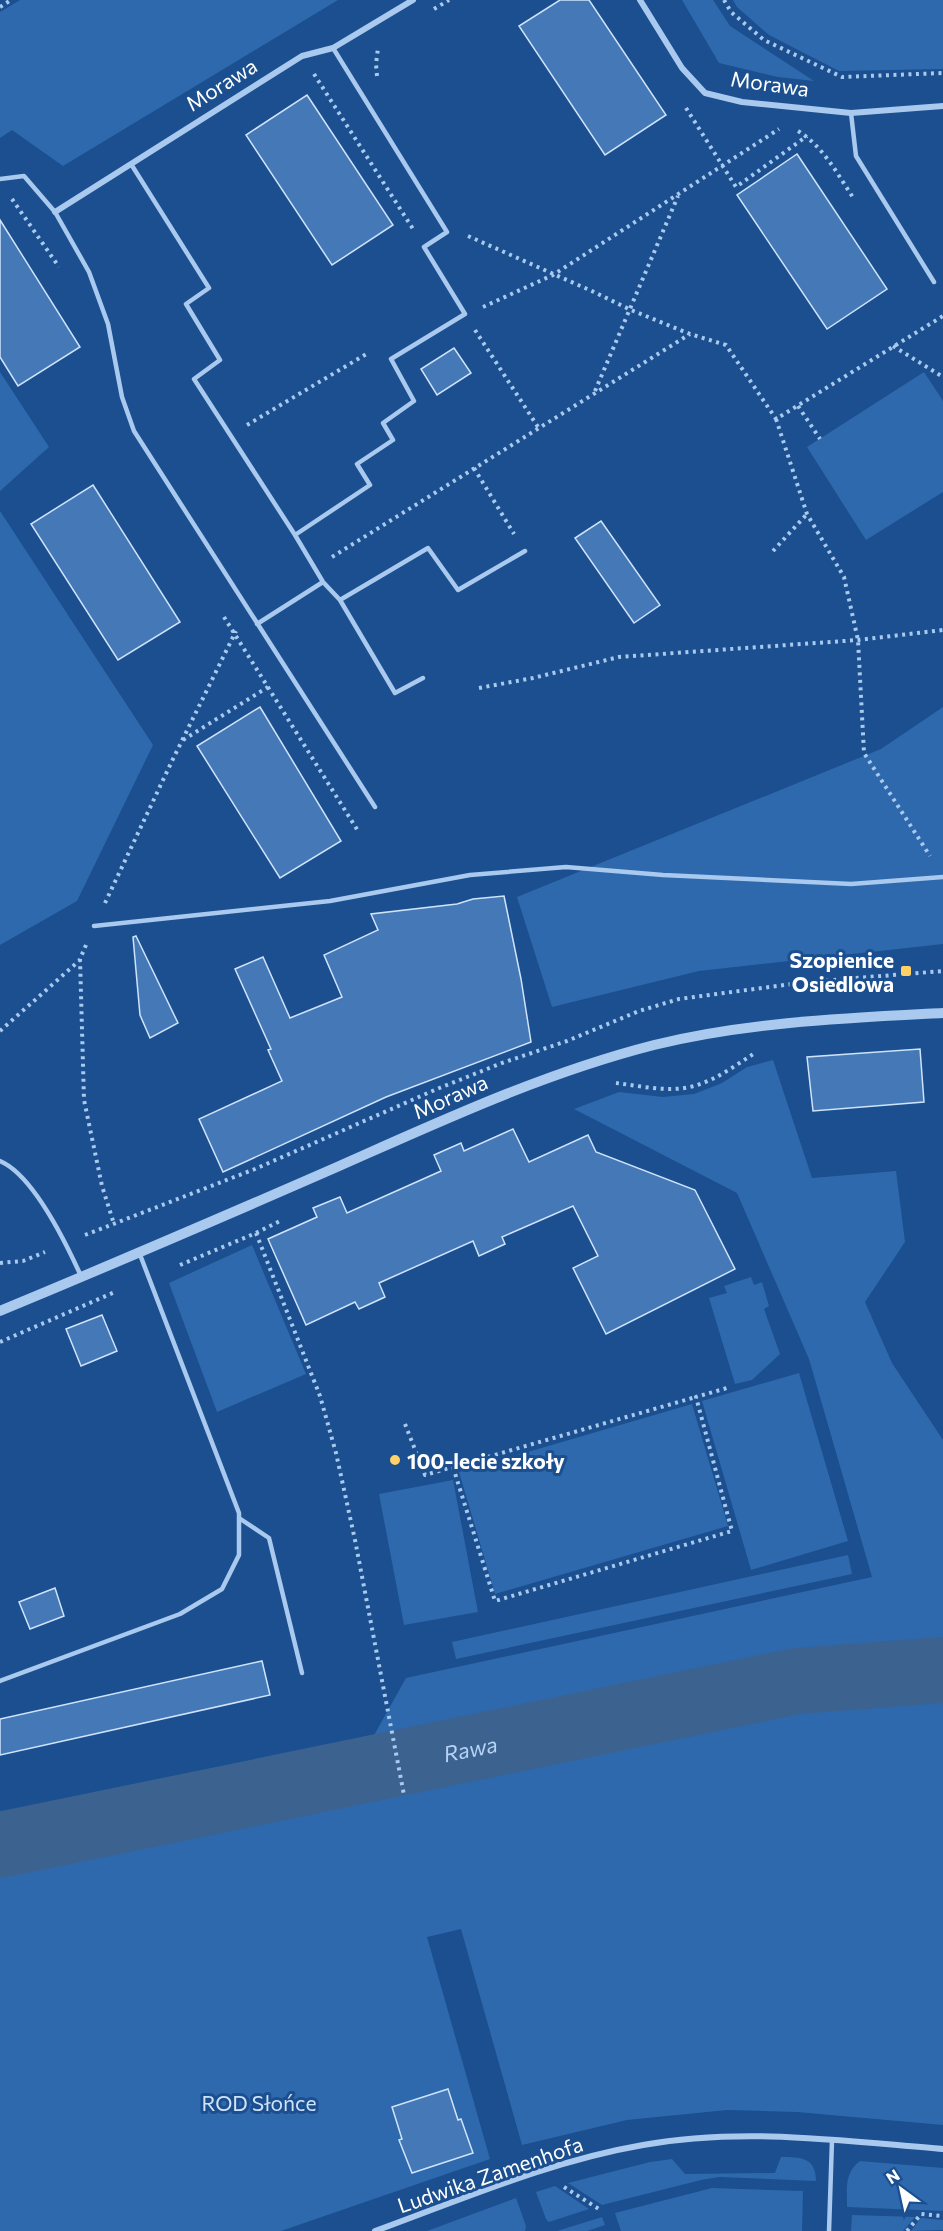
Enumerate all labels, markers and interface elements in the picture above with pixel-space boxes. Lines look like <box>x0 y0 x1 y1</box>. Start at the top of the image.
street label: Morawa <box>181 52 261 116</box>
street label: Morawa <box>729 65 811 101</box>
place label: Szopienice Osiedlowa <box>790 947 894 996</box>
marker: Szopienice Osiedlowa <box>899 964 913 978</box>
street label: Morawa <box>409 1068 491 1124</box>
place label: 100-lecie szkoły <box>407 1448 565 1473</box>
marker: 100-lecie szkoły <box>388 1453 402 1467</box>
water label: Rawa <box>441 1730 500 1767</box>
park label: ROD Słońce <box>201 2090 317 2115</box>
street label: Ludwika Zamenhofa <box>394 2131 586 2217</box>
north arrow <box>871 2159 931 2219</box>
text: N <box>882 2165 903 2187</box>

